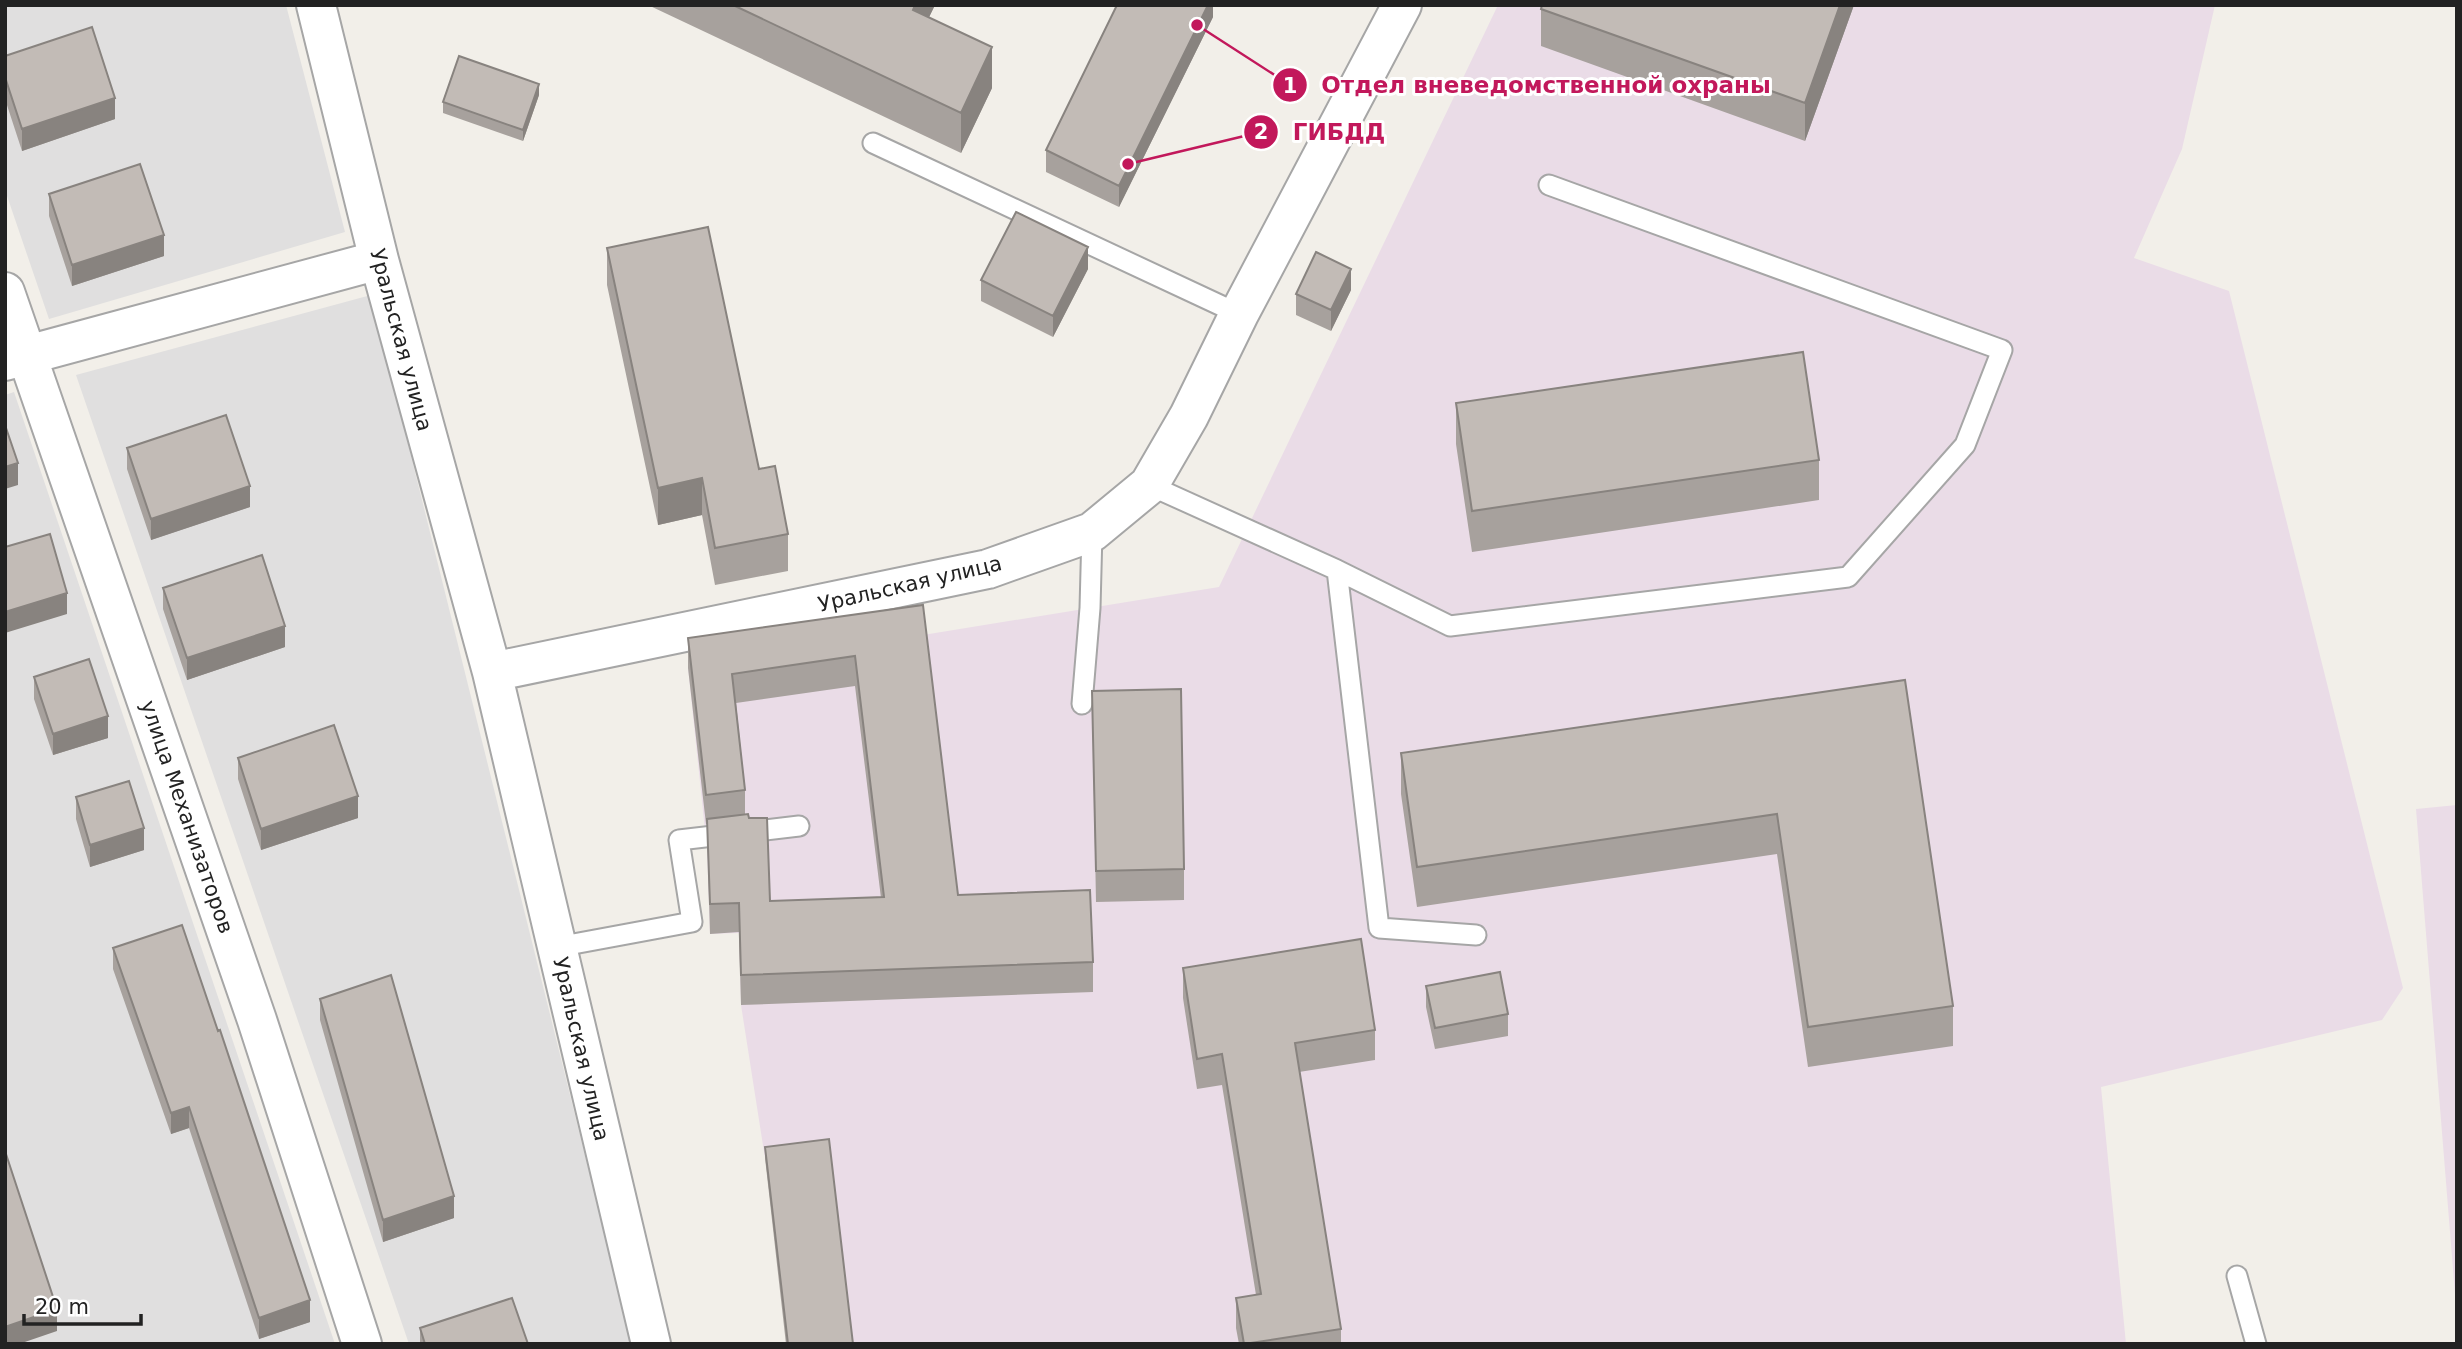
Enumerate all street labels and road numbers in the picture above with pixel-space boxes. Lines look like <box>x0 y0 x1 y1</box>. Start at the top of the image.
street label: Уральская улица <box>365 246 437 434</box>
street label: Уральская улица <box>816 551 1004 617</box>
street label: улица Механизаторов <box>136 697 238 937</box>
street label: Уральская улица <box>548 955 614 1143</box>

